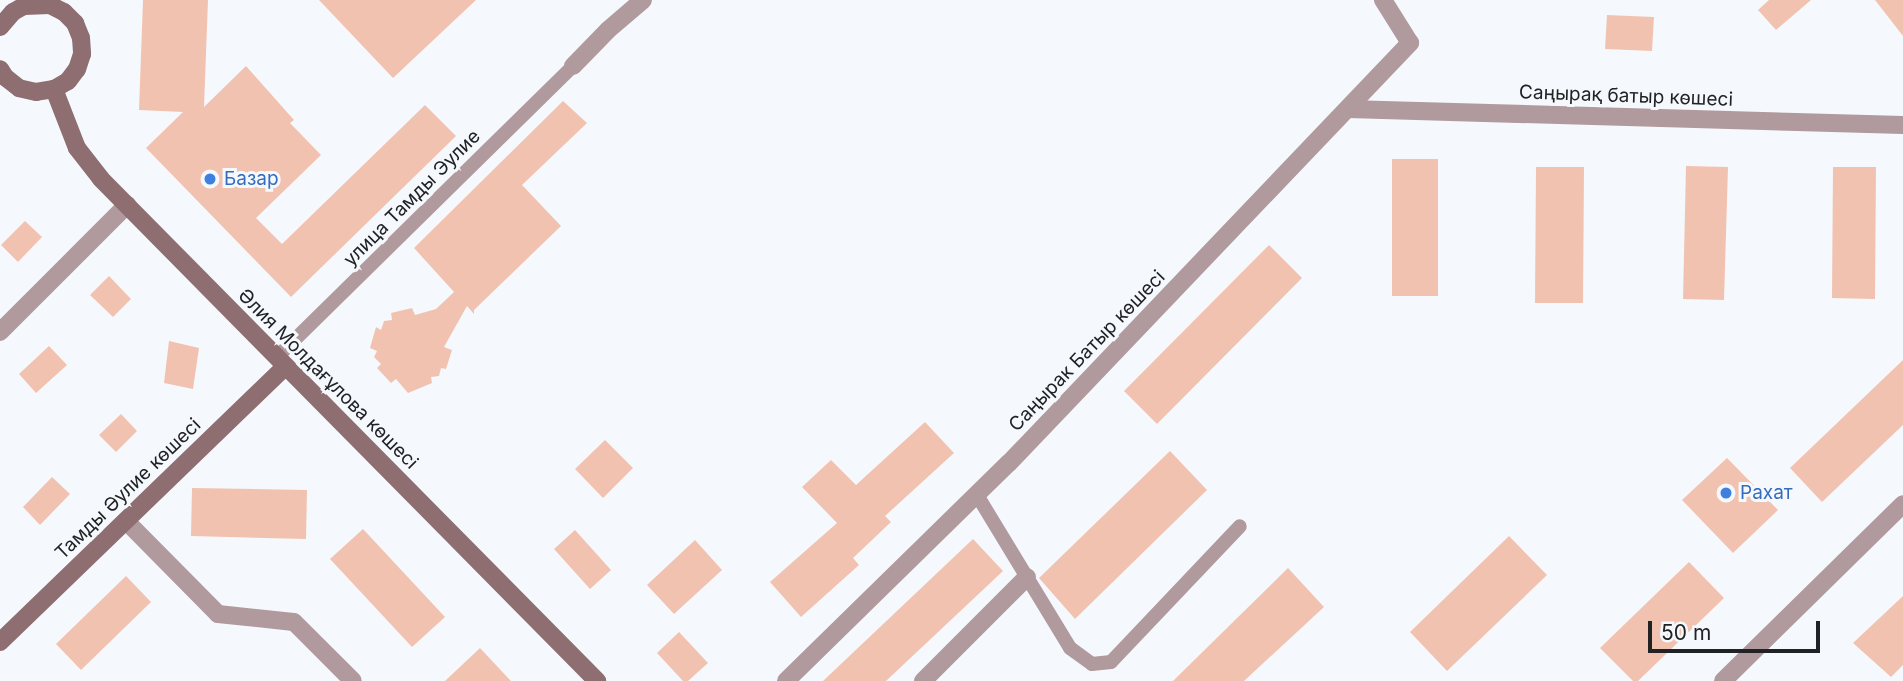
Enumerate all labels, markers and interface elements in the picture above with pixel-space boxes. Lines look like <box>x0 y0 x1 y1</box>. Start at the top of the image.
street label: Саңырақ батыр көшесі <box>1519 81 1733 111</box>
street label: улица Тамды Эулие <box>339 125 485 271</box>
place label: Базар <box>224 168 279 190</box>
marker: Базар <box>202 171 218 187</box>
street label: Саңырак Батыр көшесі <box>1004 266 1170 436</box>
street label: Әлия Молдағұлова көшесі <box>233 284 423 474</box>
street label: Тамды Әулие көшесі <box>51 414 205 564</box>
place label: Рахат <box>1740 482 1793 504</box>
marker: Рахат <box>1718 485 1734 501</box>
scale bar <box>1651 608 1822 652</box>
text: 50 m <box>1661 620 1711 645</box>

